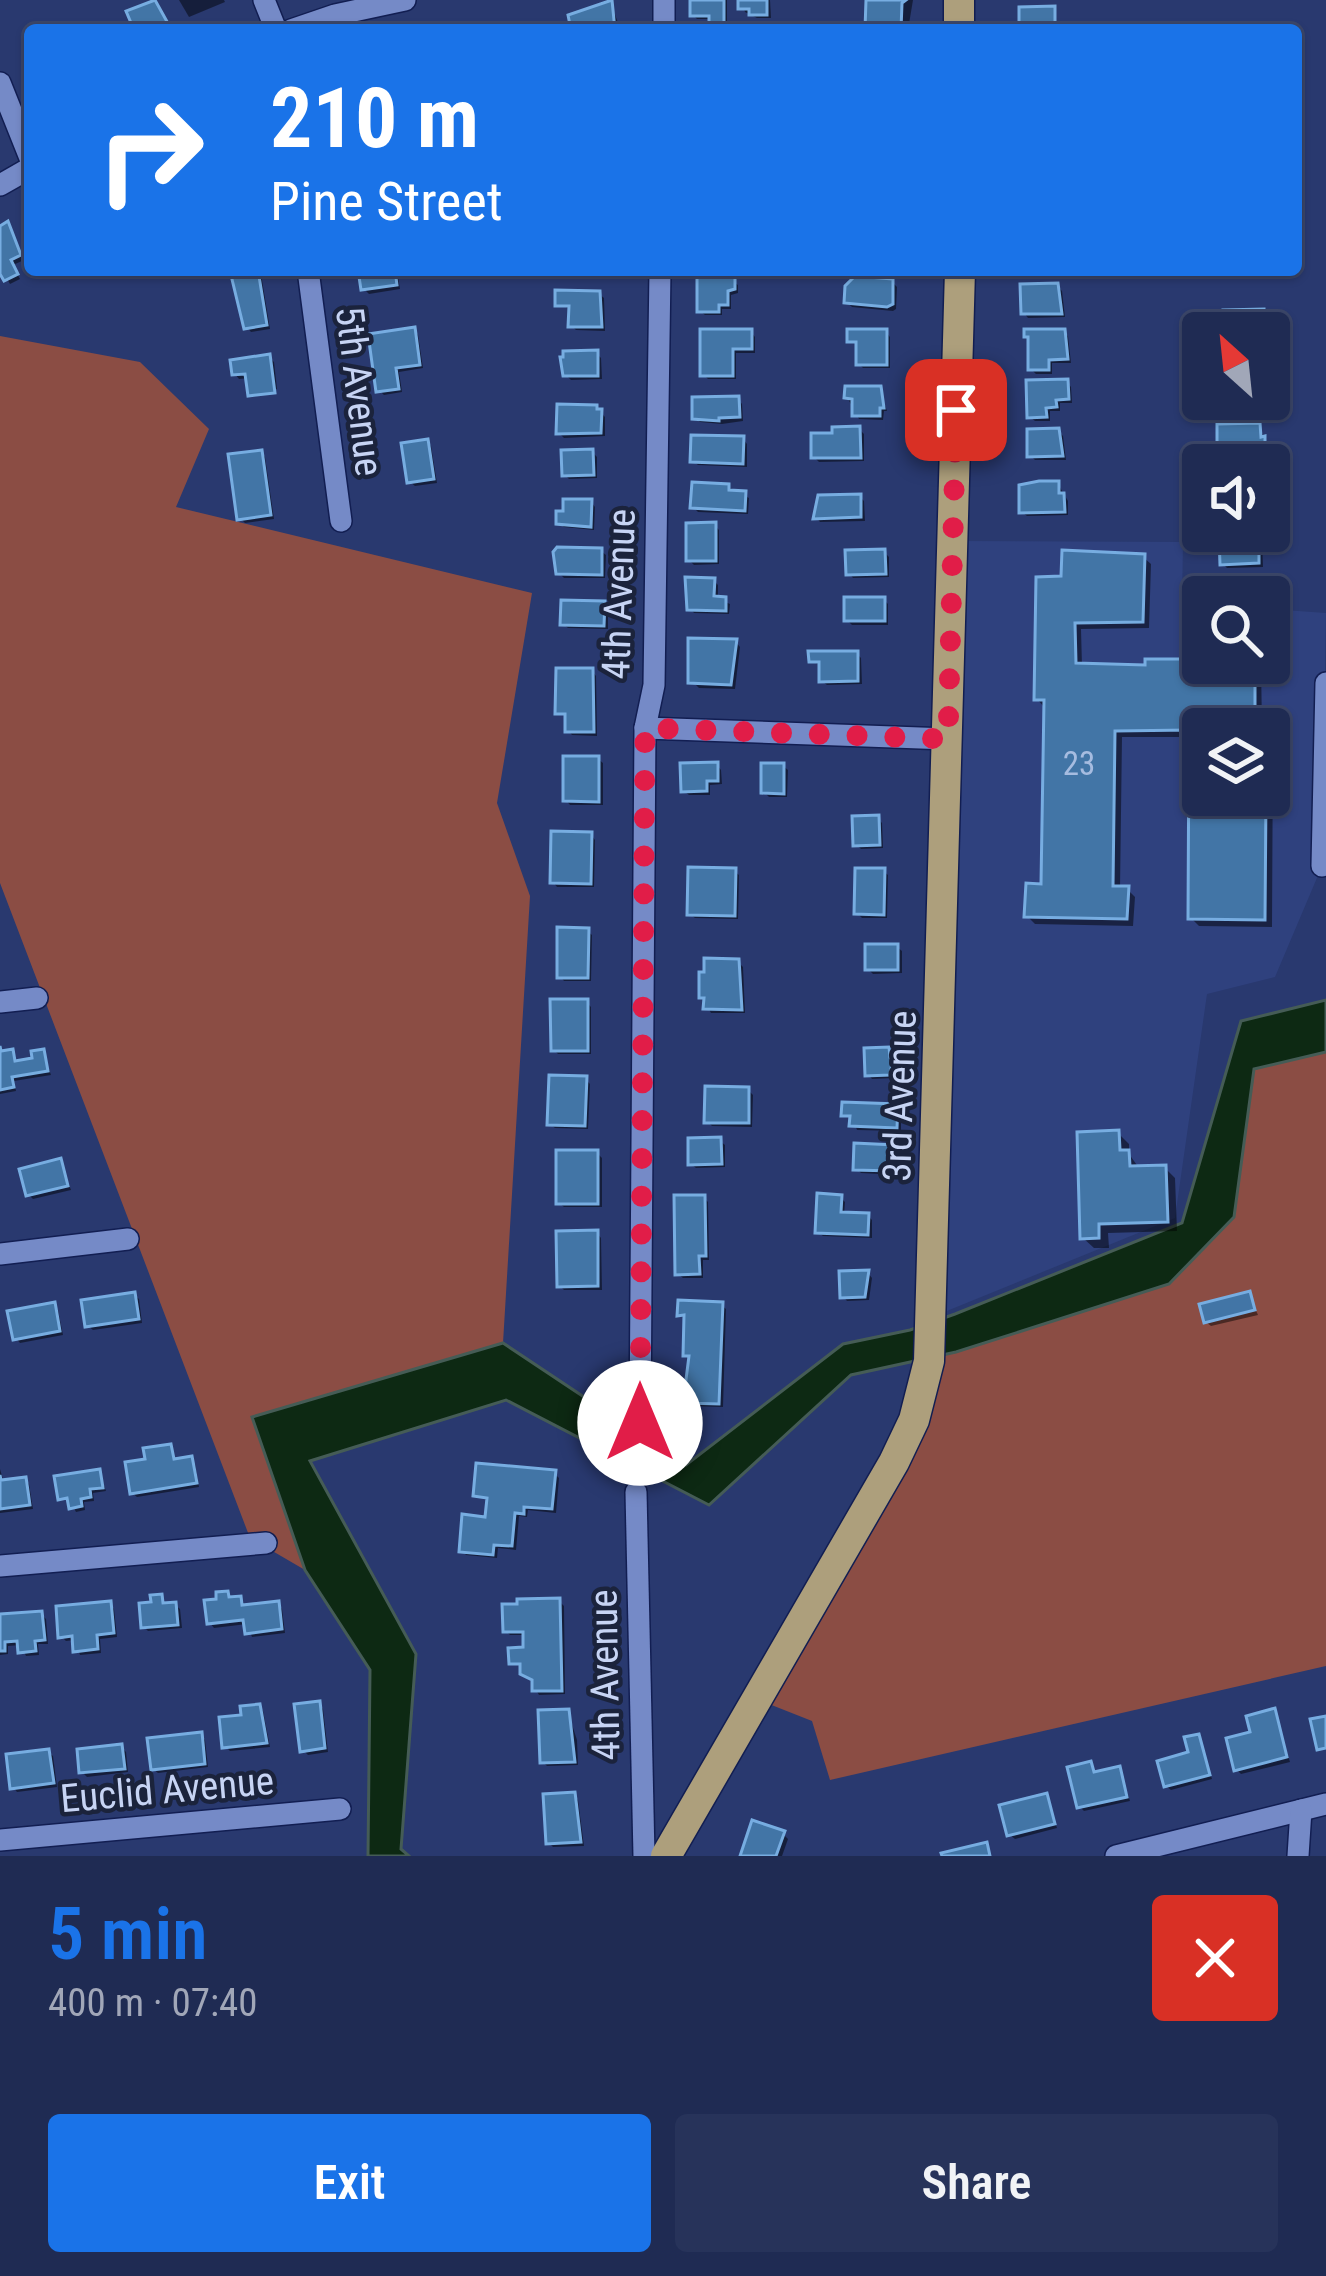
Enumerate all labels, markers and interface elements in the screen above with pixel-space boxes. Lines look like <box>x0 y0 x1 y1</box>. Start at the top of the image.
text: 210 m <box>270 69 479 168</box>
icon: right <box>72 72 228 228</box>
text: Pine Street <box>270 170 503 233</box>
street label: 5th Avenue <box>326 304 392 479</box>
north arrow <box>1182 312 1290 420</box>
map controls <box>1182 312 1290 816</box>
pin <box>905 359 1007 461</box>
icon: arrive <box>923 377 989 443</box>
button: sound <box>1182 444 1290 552</box>
street label: 4th Avenue <box>593 508 645 680</box>
button: search <box>1182 576 1290 684</box>
button: layers <box>1182 708 1290 816</box>
house number: 23 <box>1063 744 1095 783</box>
street label: 3rd Avenue <box>874 1010 926 1182</box>
position arrow <box>577 1360 703 1486</box>
street label: 4th Avenue <box>581 1589 629 1761</box>
street label: Euclid Avenue <box>58 1758 276 1822</box>
text: 5 min <box>48 1892 207 1977</box>
button: close <box>1152 1895 1278 2021</box>
text: 400 m · 07:40 <box>48 1980 258 2026</box>
button: Exit <box>48 2114 651 2252</box>
button: Share <box>675 2114 1278 2252</box>

